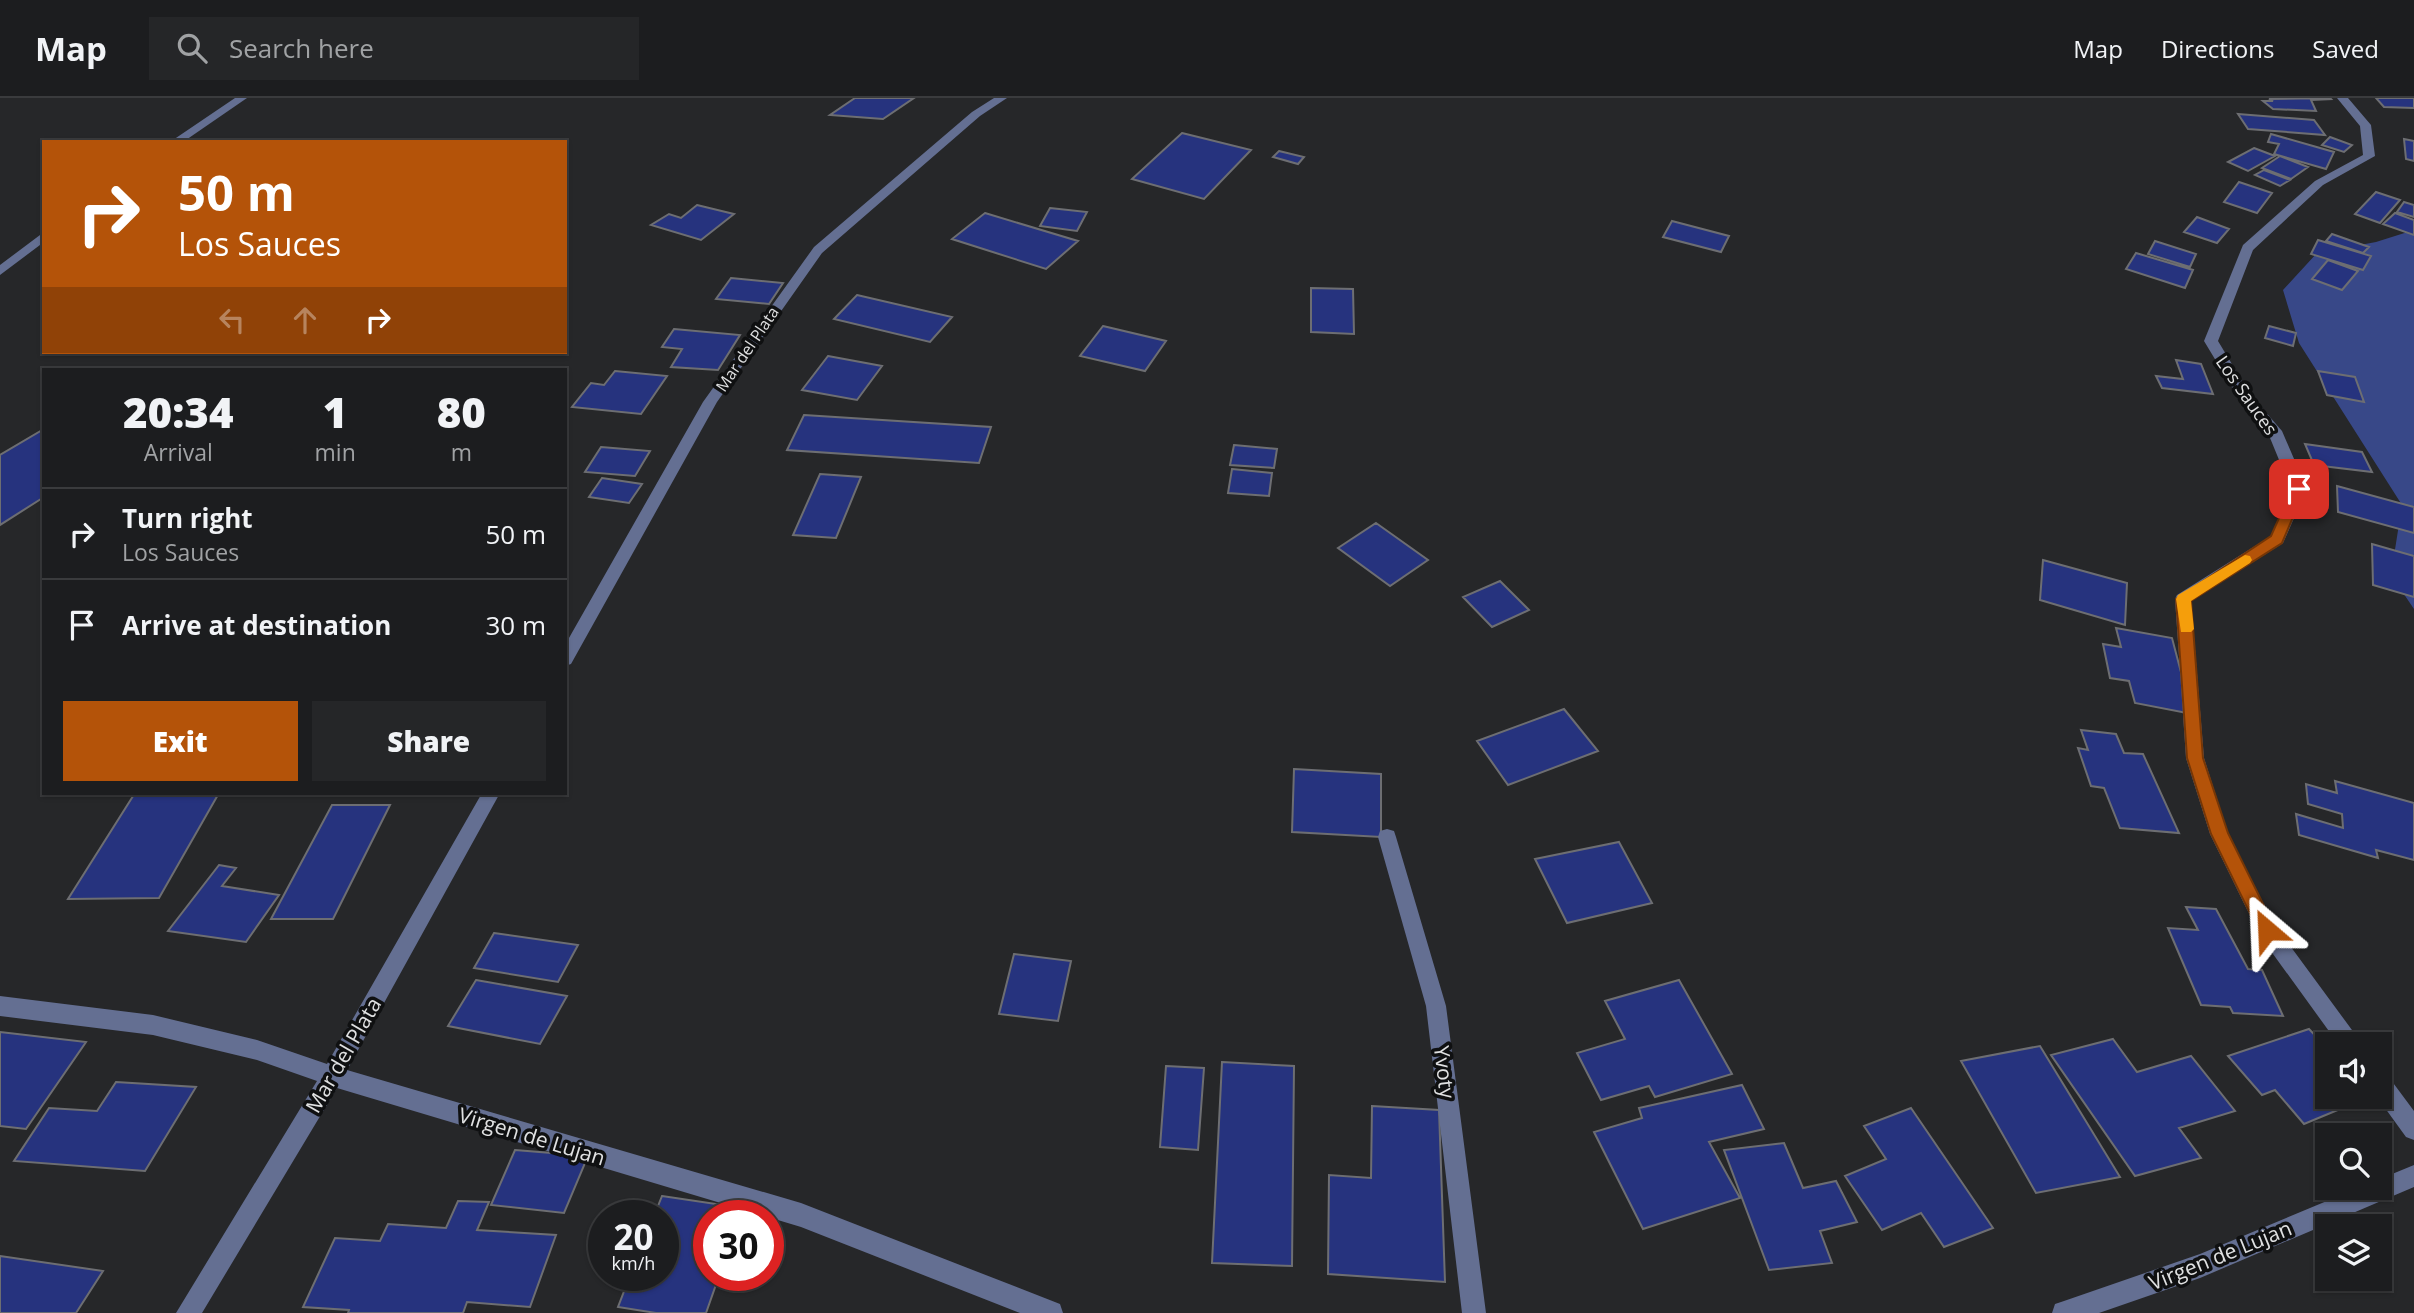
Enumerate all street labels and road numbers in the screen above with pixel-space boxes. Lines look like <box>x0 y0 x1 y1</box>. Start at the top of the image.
street label: Mar del Plata <box>710 302 784 396</box>
street label: Los Sauces <box>2211 351 2283 439</box>
street label: Mar del Plata <box>299 992 387 1118</box>
street label: Yvoty <box>1428 1044 1462 1100</box>
street label: Virgen de Lujan <box>455 1100 609 1172</box>
street label: Virgen de Lujan <box>2144 1214 2296 1296</box>

